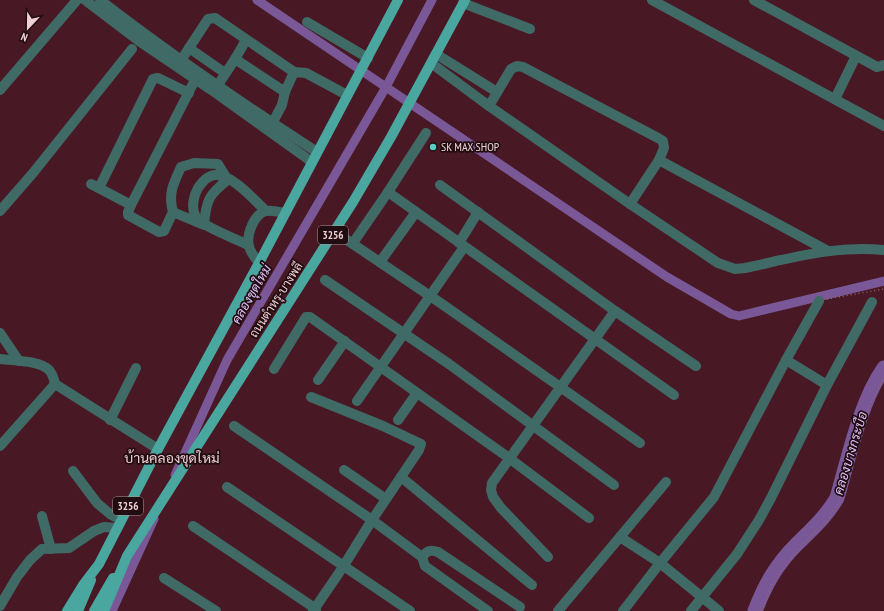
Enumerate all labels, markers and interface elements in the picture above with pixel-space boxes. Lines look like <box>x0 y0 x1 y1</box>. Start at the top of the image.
north arrow <box>8 8 48 48</box>
text: N <box>19 30 30 45</box>
place label: SK MAX SHOP <box>441 139 500 154</box>
marker: SK MAX SHOP <box>428 142 438 152</box>
road number: 3256 <box>318 226 348 244</box>
street label: ถนนตำหรุ-บางพลี <box>246 259 307 341</box>
water label: คลองขุดใหม่ <box>228 261 277 327</box>
water label: คลองบางกระบือ <box>829 409 871 497</box>
district label: บ้านคลองขุดใหม่ <box>124 449 220 468</box>
road number: 3256 <box>113 497 143 515</box>

